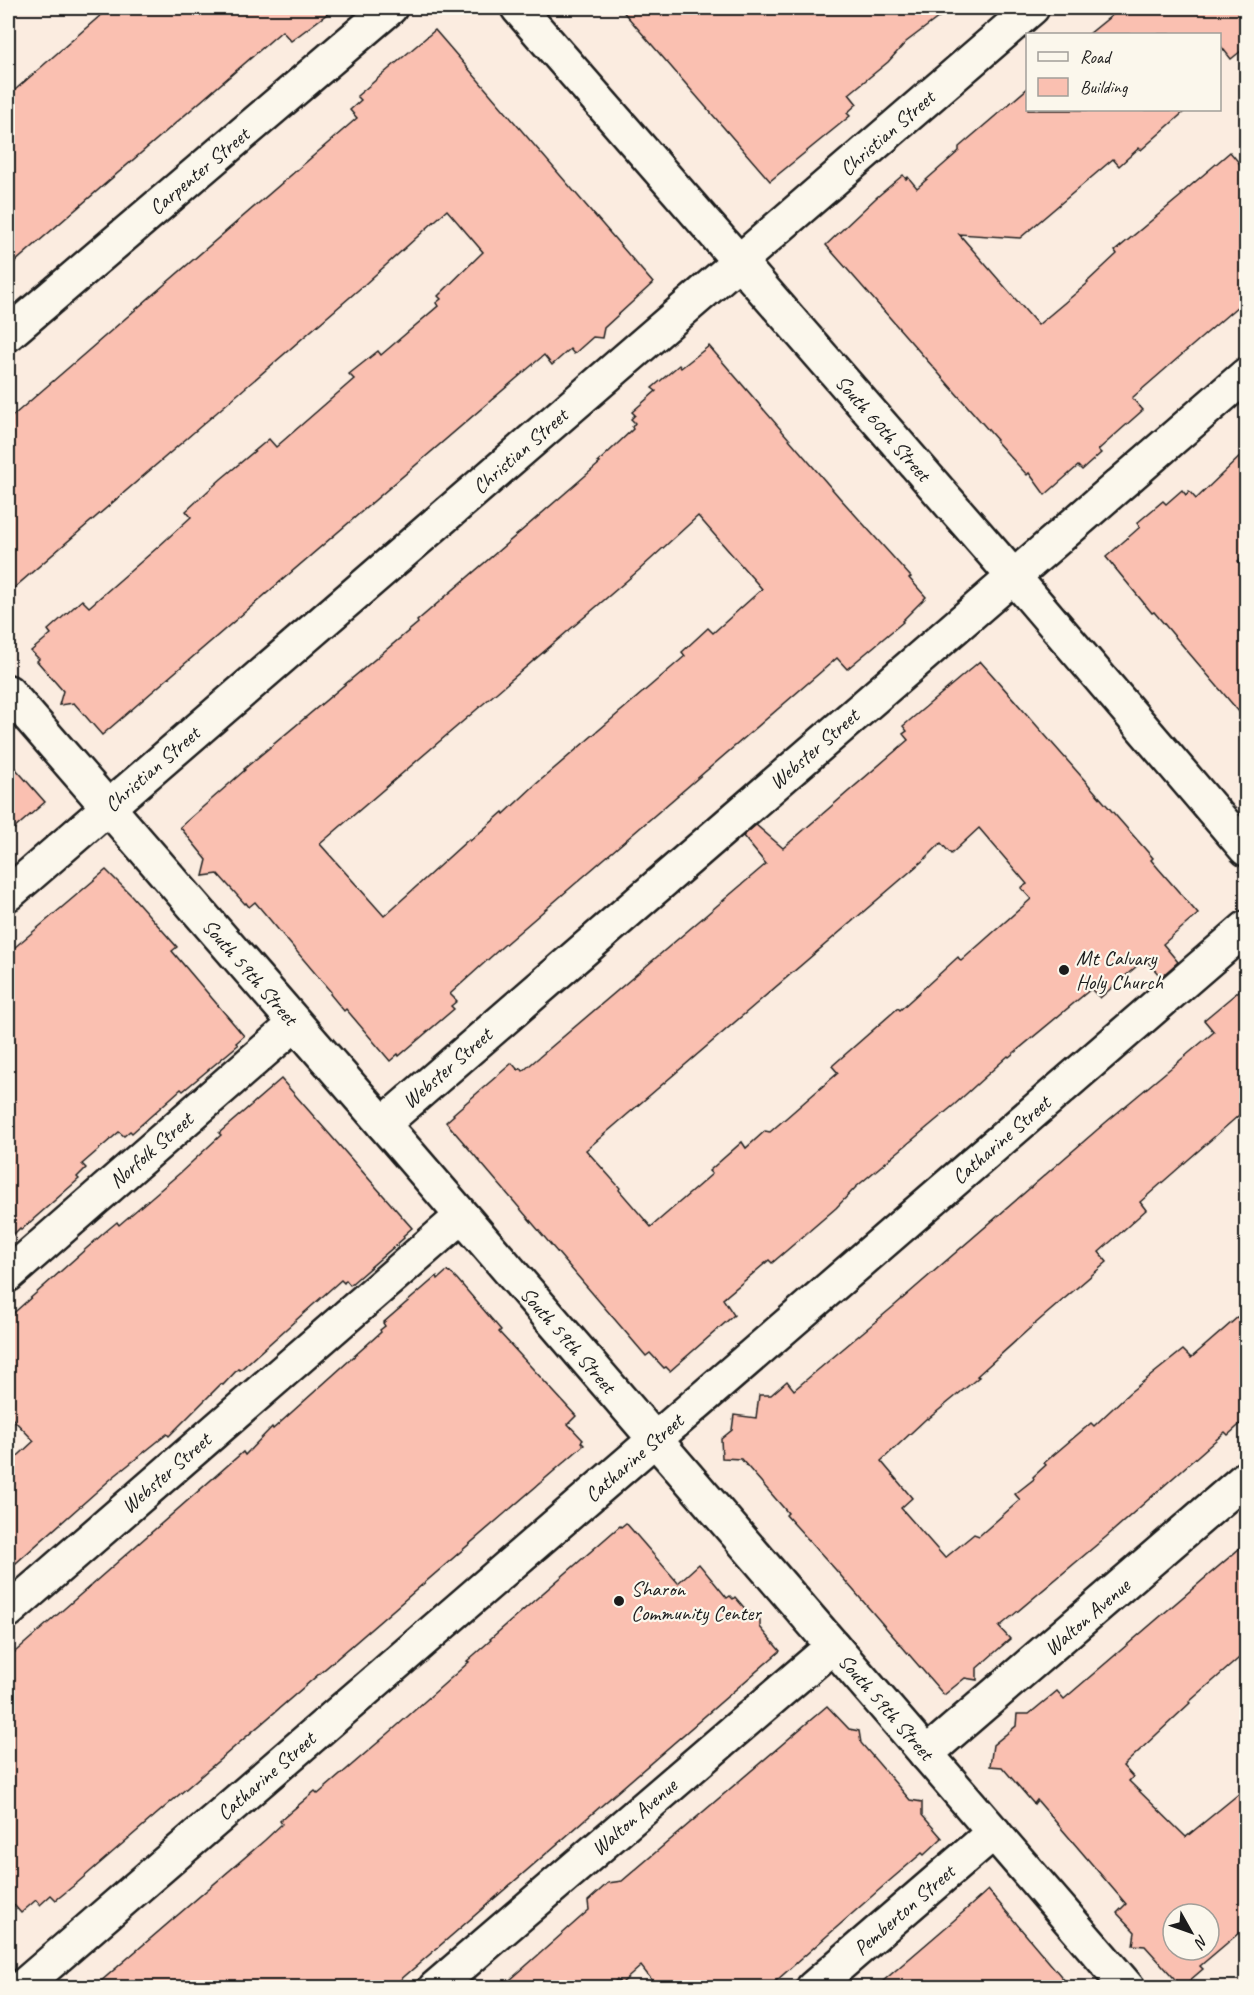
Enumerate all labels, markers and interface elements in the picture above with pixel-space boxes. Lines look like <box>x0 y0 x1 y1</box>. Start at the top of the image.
legend <box>1026 33 1221 111</box>
text: Road <box>1080 46 1113 68</box>
text: Building <box>1080 76 1129 98</box>
street label: Christian Street <box>834 83 941 181</box>
street label: Carpenter Street <box>144 120 256 220</box>
street label: South 60th Street <box>830 369 938 488</box>
street label: Christian Street <box>467 401 574 499</box>
street label: Webster Street <box>764 702 866 795</box>
street label: Christian Street <box>99 719 206 817</box>
street label: South 59th Street <box>197 913 305 1032</box>
place label: Mt Calvary Holy Church <box>1076 945 1163 995</box>
marker: Mt Calvary Holy Church <box>1057 963 1071 977</box>
street label: Webster Street <box>397 1021 499 1114</box>
street label: Catharine Street <box>946 1089 1057 1190</box>
street label: Norfolk Street <box>104 1105 200 1194</box>
street label: South 59th Street <box>515 1281 623 1400</box>
street label: Catharine Street <box>579 1407 690 1508</box>
street label: Webster Street <box>116 1426 218 1519</box>
street label: Walton Avenue <box>1039 1572 1136 1661</box>
place label: Sharon Community Center <box>631 1576 762 1626</box>
marker: Sharon Community Center <box>612 1594 626 1608</box>
street label: South 59th Street <box>833 1648 941 1767</box>
street label: Catharine Street <box>211 1725 322 1826</box>
street label: Walton Avenue <box>586 1772 683 1861</box>
street label: Pemberton Street <box>848 1858 961 1961</box>
north arrow <box>1161 1902 1221 1962</box>
text: N <box>1189 1931 1213 1954</box>

